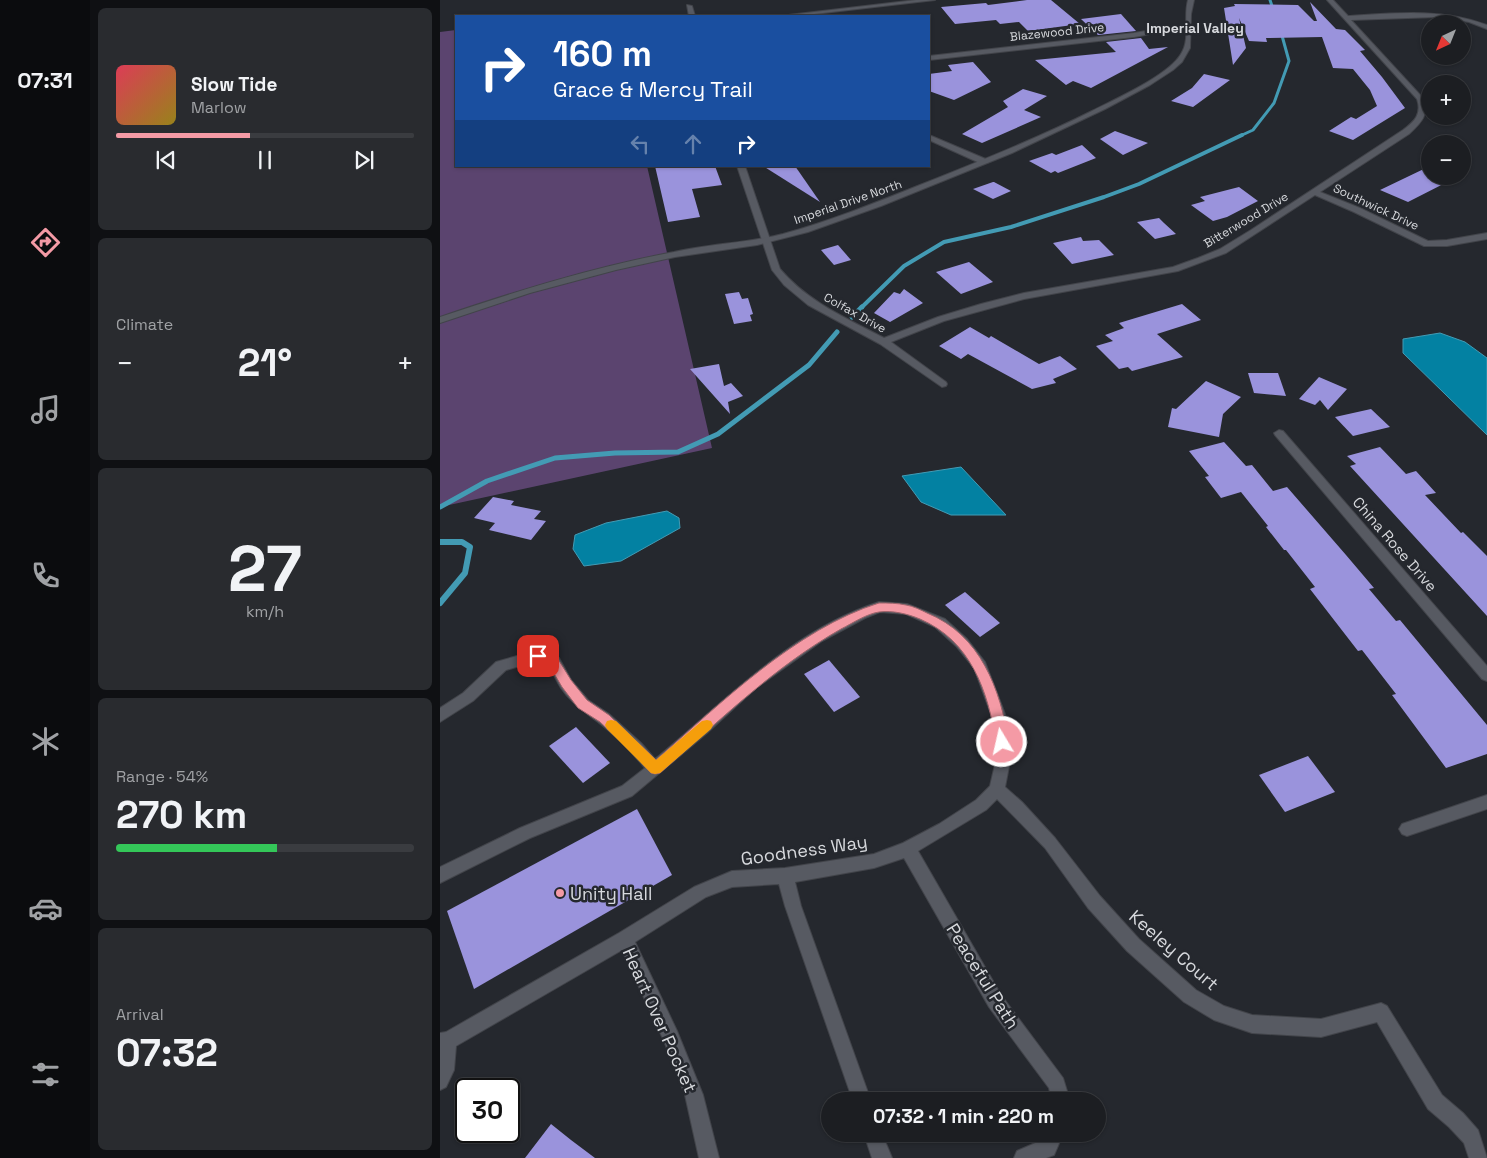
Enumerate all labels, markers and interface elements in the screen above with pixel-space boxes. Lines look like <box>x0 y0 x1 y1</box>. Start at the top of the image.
north arrow <box>1421 15 1471 65</box>
map controls <box>1421 15 1471 185</box>
street label: Blazewood Drive <box>1009 19 1105 45</box>
district label: Imperial Valley <box>1146 19 1244 37</box>
text: 160 m <box>553 32 652 76</box>
icon: right <box>470 35 535 100</box>
text: 07:31 <box>17 66 73 94</box>
text: Slow Tide <box>191 72 277 97</box>
text: Grace & Mercy Trail <box>553 75 753 103</box>
button: + <box>1421 75 1471 125</box>
text: Marlow <box>191 97 247 118</box>
icon: left <box>626 130 654 158</box>
icon: ahead <box>679 130 707 158</box>
icon: right <box>732 130 760 158</box>
button: − <box>1421 135 1471 185</box>
icon: previous <box>152 146 180 174</box>
icon: pause <box>251 146 279 174</box>
icon: next <box>350 146 378 174</box>
street label: Imperial Drive North <box>792 176 904 228</box>
street label: Southwick Drive <box>1330 180 1422 234</box>
street label: Bitterwood Drive <box>1201 188 1291 252</box>
icon: directions <box>28 225 63 260</box>
street label: Colfax Drive <box>821 289 889 337</box>
text: Climate <box>116 314 173 335</box>
text: 21° <box>238 339 292 387</box>
text: − <box>116 345 133 381</box>
text: + <box>397 345 414 381</box>
icon: music <box>28 392 63 427</box>
street label: China Rose Drive <box>1349 493 1441 595</box>
text: 27 <box>228 527 302 610</box>
icon: phone <box>28 558 63 593</box>
text: km/h <box>246 601 284 622</box>
pin <box>517 635 559 677</box>
icon: arrive <box>524 642 552 670</box>
position arrow <box>975 715 1027 767</box>
icon: climate <box>28 724 63 759</box>
text: Range · 54% <box>116 766 208 787</box>
text: 270 km <box>116 791 247 839</box>
street label: Goodness Way <box>739 830 869 870</box>
place label: Unity Hall <box>570 882 652 905</box>
marker: Unity Hall <box>554 887 566 899</box>
icon: car <box>28 891 63 926</box>
street label: Keeley Court <box>1124 905 1224 995</box>
street label: Peaceful Path <box>941 919 1025 1033</box>
street label: Heart Over Pocket <box>618 944 702 1096</box>
text: Arrival <box>116 1004 164 1025</box>
text: 07:32 <box>116 1029 218 1077</box>
icon: filters <box>28 1057 63 1092</box>
speed limit sign: 30 <box>455 1078 520 1143</box>
text: 07:32 · 1 min · 220 m <box>873 1104 1054 1129</box>

